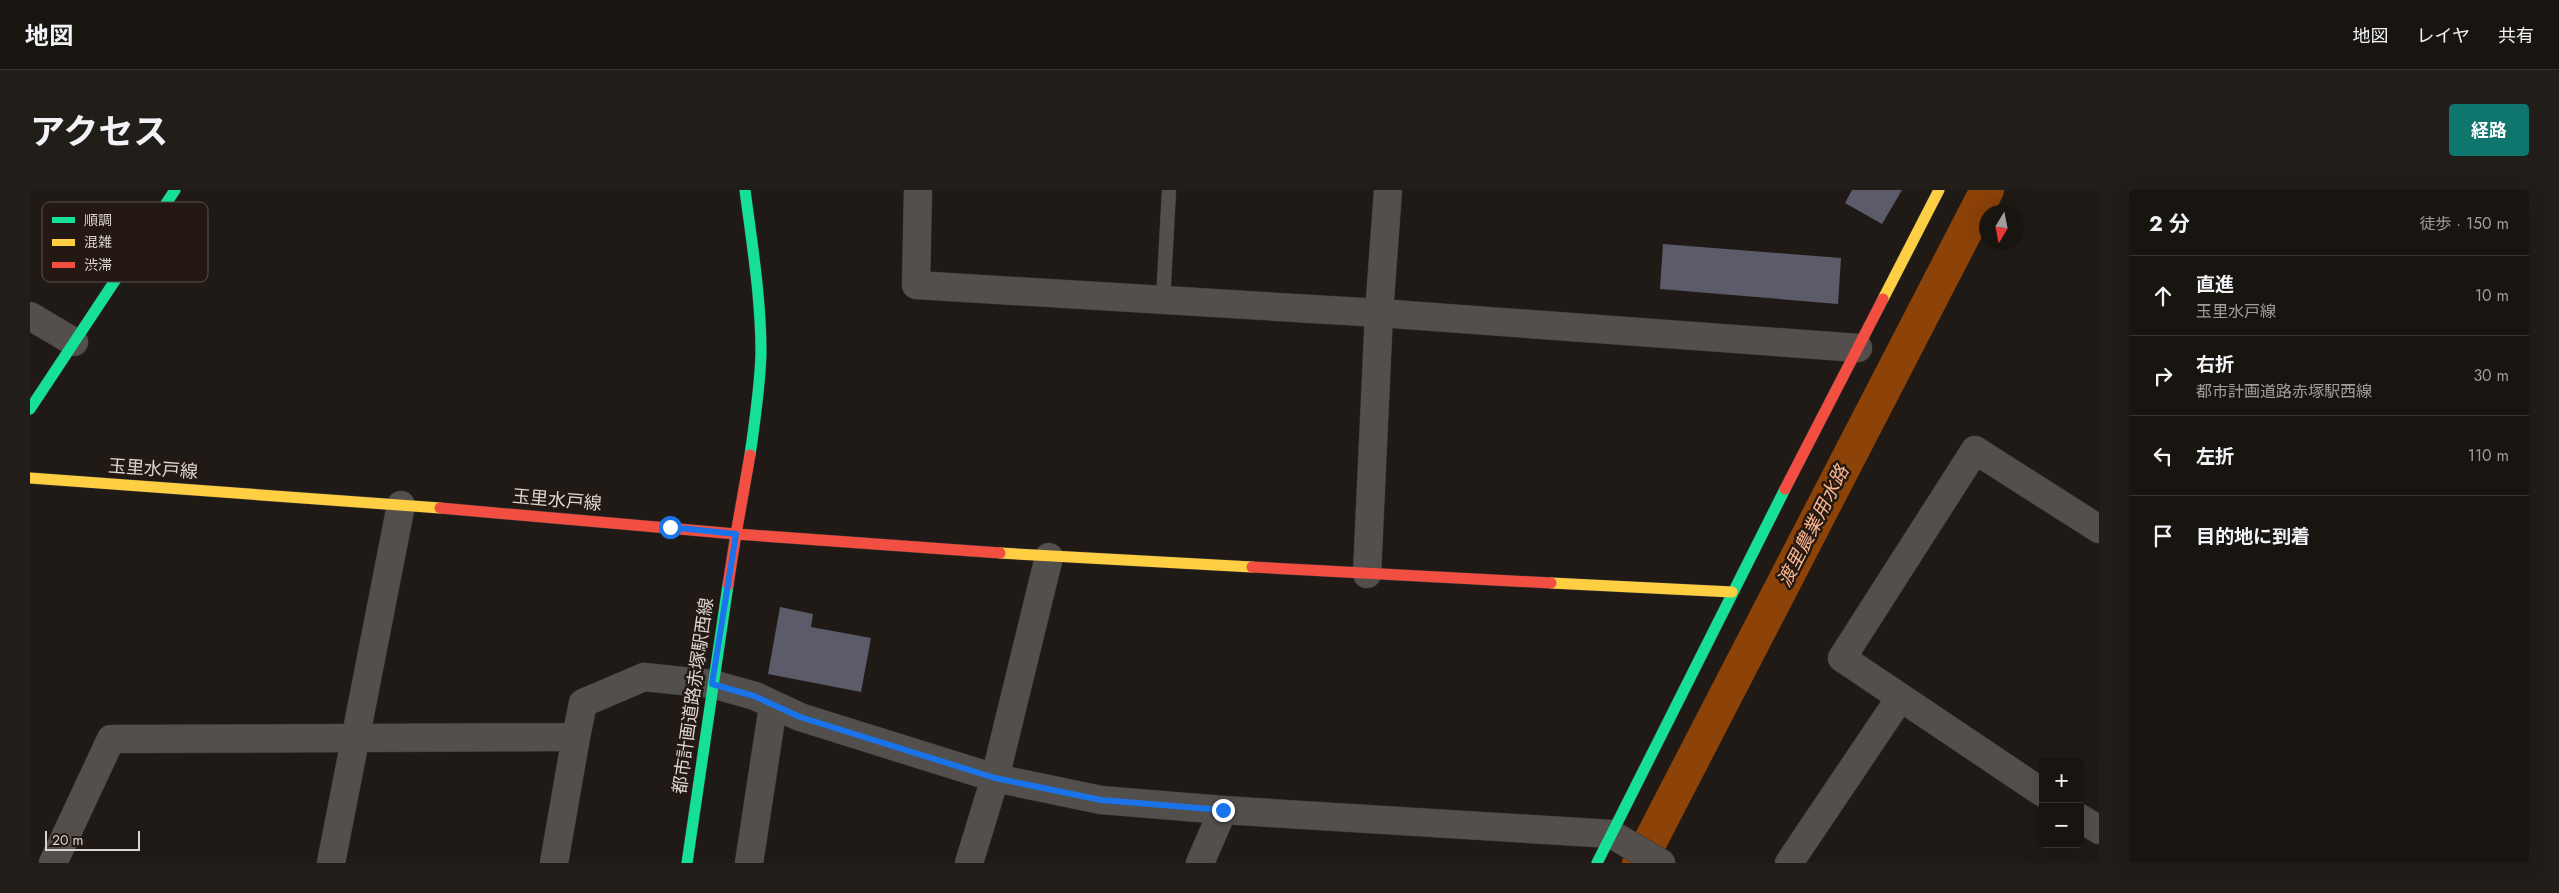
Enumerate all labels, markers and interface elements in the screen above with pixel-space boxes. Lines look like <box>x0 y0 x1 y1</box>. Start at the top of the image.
text: 地図 <box>25 18 73 53</box>
text: 地図 <box>2353 23 2389 49</box>
text: レイヤ <box>2417 23 2470 49</box>
text: 共有 <box>2498 23 2534 49</box>
button: 経路 <box>2449 104 2529 156</box>
text: アクセス <box>30 107 168 157</box>
legend <box>42 202 208 282</box>
north arrow <box>1979 205 2024 250</box>
text: 2 分 <box>2149 209 2190 239</box>
text: 順調 <box>84 210 112 230</box>
text: 徒歩 · 150 m <box>2419 212 2509 235</box>
text: 混雑 <box>84 232 112 252</box>
text: 渋滞 <box>84 255 112 275</box>
text: 直進 <box>2196 271 2234 298</box>
icon: ahead <box>2149 282 2177 310</box>
text: 10 m <box>2475 284 2509 307</box>
text: 玉里水戸線 <box>2196 300 2276 323</box>
text: 右折 <box>2196 351 2234 378</box>
icon: right <box>2149 362 2177 390</box>
text: 30 m <box>2473 364 2509 387</box>
text: 都市計画道路赤塚駅西線 <box>2196 380 2372 403</box>
icon: left <box>2149 442 2177 470</box>
text: 左折 <box>2196 443 2234 470</box>
text: 110 m <box>2468 444 2509 467</box>
street label: 玉里水戸線 <box>107 453 199 485</box>
water label: 渡里農業用水路 <box>1771 459 1856 591</box>
street label: 玉里水戸線 <box>511 483 603 517</box>
route start <box>659 516 682 539</box>
icon: arrive <box>2149 522 2177 550</box>
text: 目的地に到着 <box>2196 523 2310 550</box>
street label: 都市計画道路赤塚駅西線 <box>666 596 720 796</box>
map controls <box>2039 758 2084 848</box>
button: + <box>2039 758 2084 803</box>
route end <box>1212 799 1235 822</box>
button: − <box>2039 803 2084 848</box>
scale bar <box>45 828 140 851</box>
text: 20 m <box>52 830 84 850</box>

